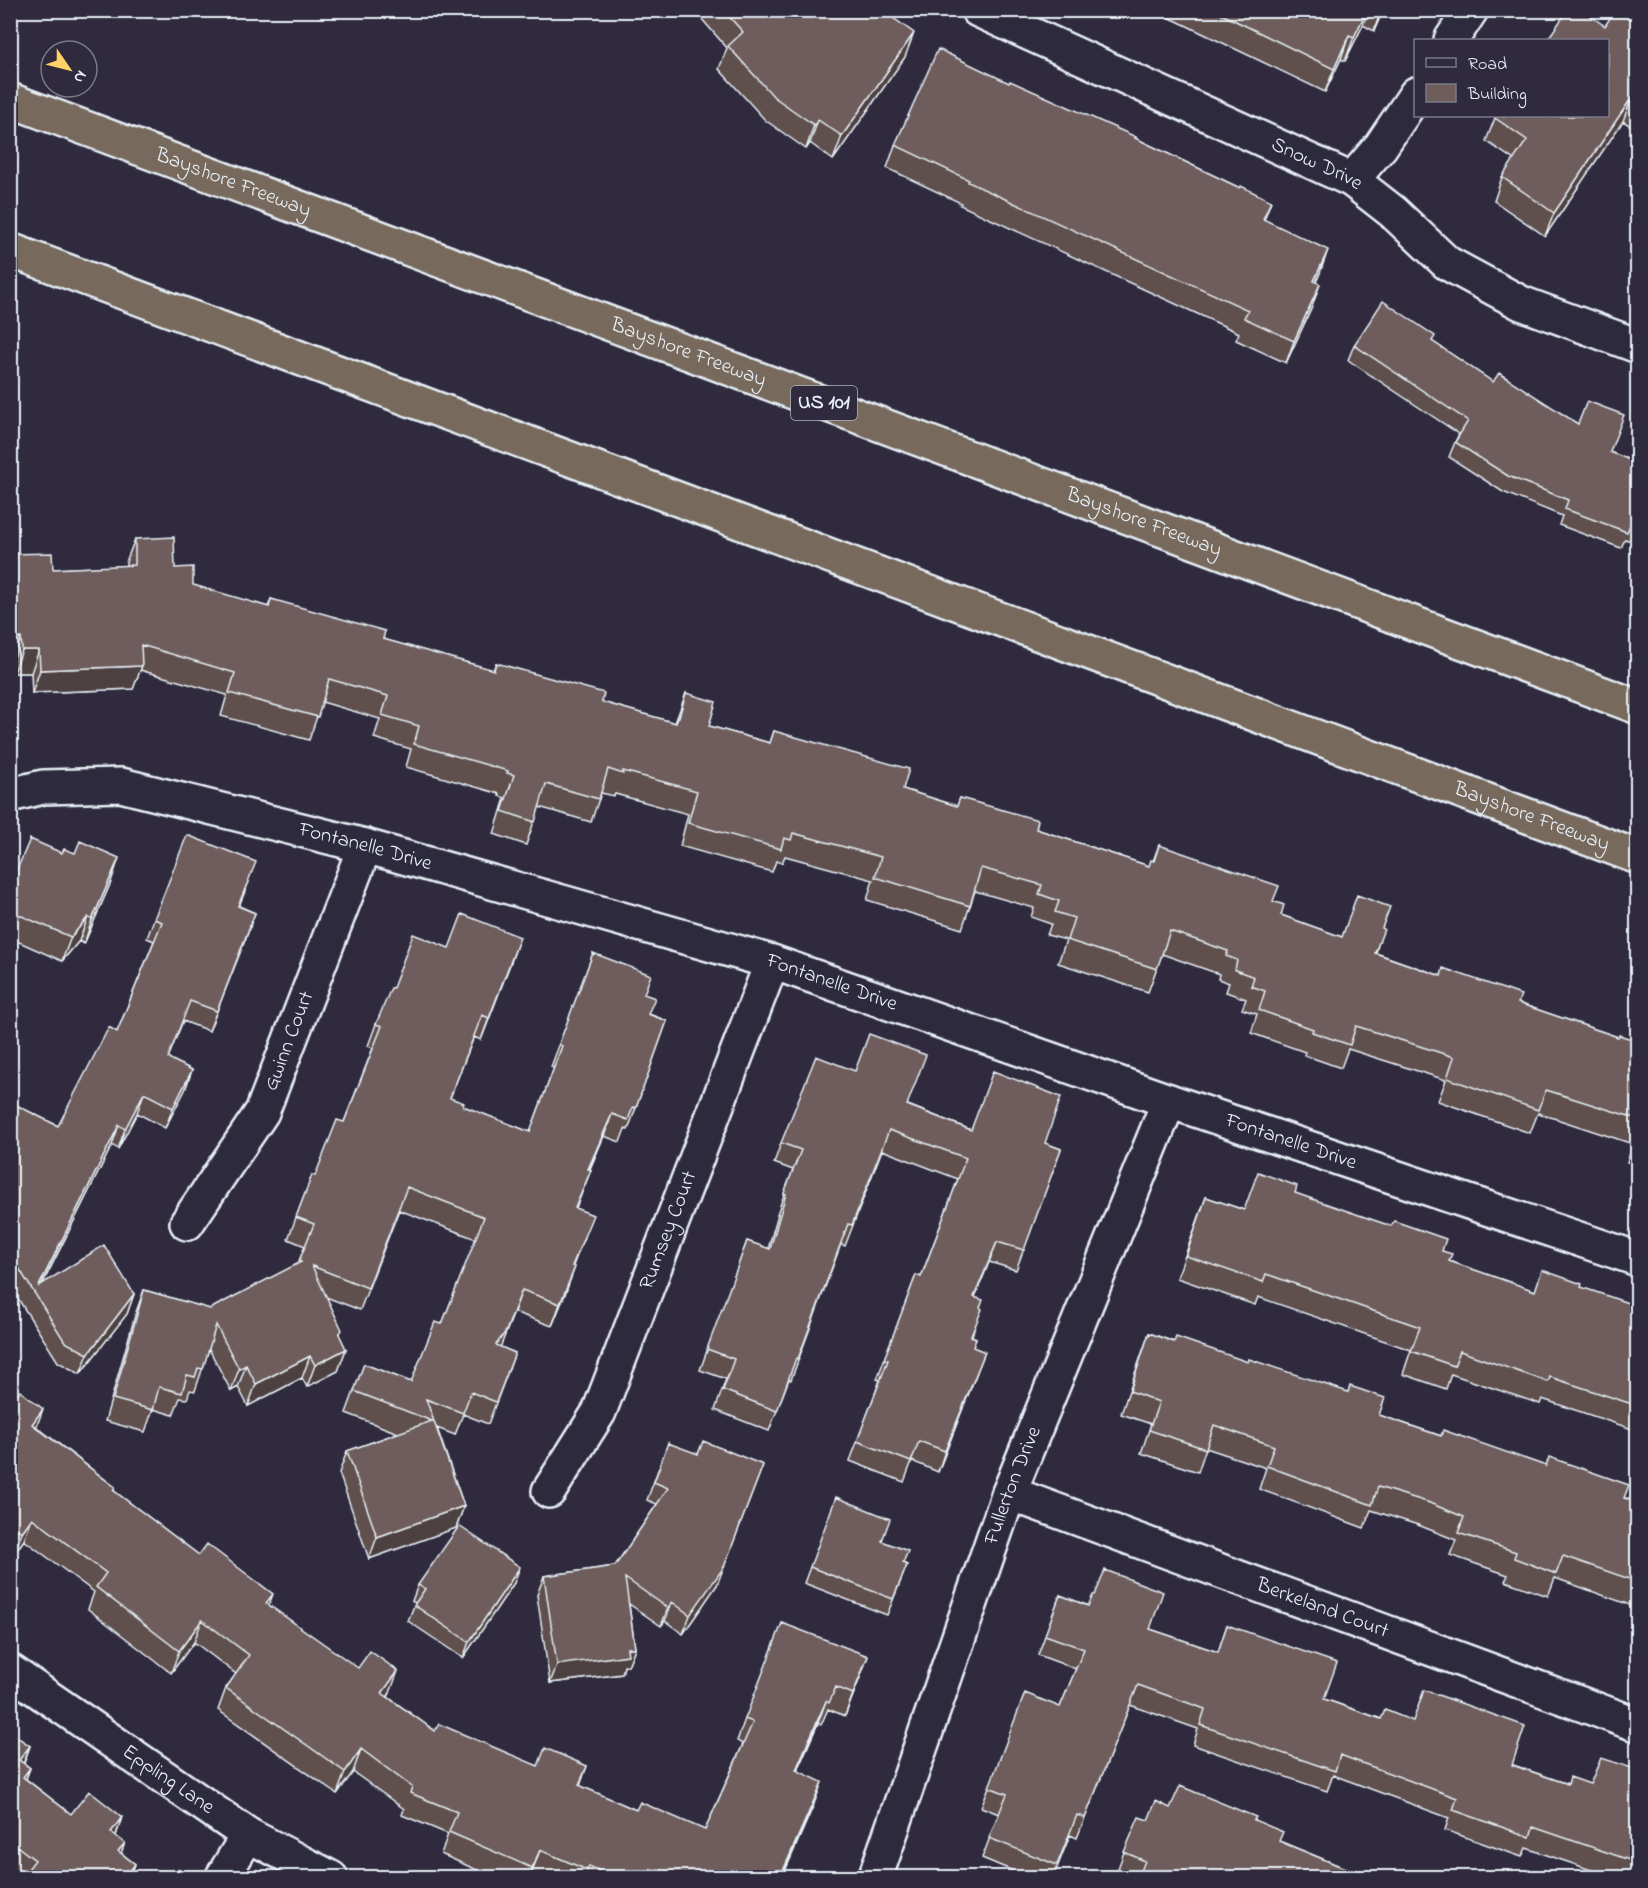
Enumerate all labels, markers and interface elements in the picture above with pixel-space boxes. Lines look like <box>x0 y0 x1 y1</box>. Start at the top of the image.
north arrow <box>39 39 99 99</box>
legend <box>1414 39 1609 117</box>
text: Road <box>1468 52 1507 78</box>
text: N <box>67 65 93 88</box>
text: Building <box>1467 82 1527 109</box>
street label: Snow Drive <box>1266 130 1370 198</box>
street label: Bayshore Freeway <box>150 140 315 228</box>
street label: Bayshore Freeway <box>605 310 770 398</box>
road number: US 101 <box>791 386 857 420</box>
street label: Bayshore Freeway <box>1061 480 1226 567</box>
street label: Bayshore Freeway <box>1449 774 1614 862</box>
street label: Fontanelle Drive <box>295 815 436 879</box>
street label: Fontanelle Drive <box>761 946 902 1020</box>
street label: Gwinn Court <box>257 987 322 1095</box>
street label: Fontanelle Drive <box>1220 1106 1361 1178</box>
street label: Rumsey Court <box>632 1167 705 1294</box>
street label: Fullerton Drive <box>977 1421 1050 1550</box>
street label: Berkeland Court <box>1251 1570 1393 1647</box>
street label: Eppling Lane <box>116 1737 221 1823</box>

